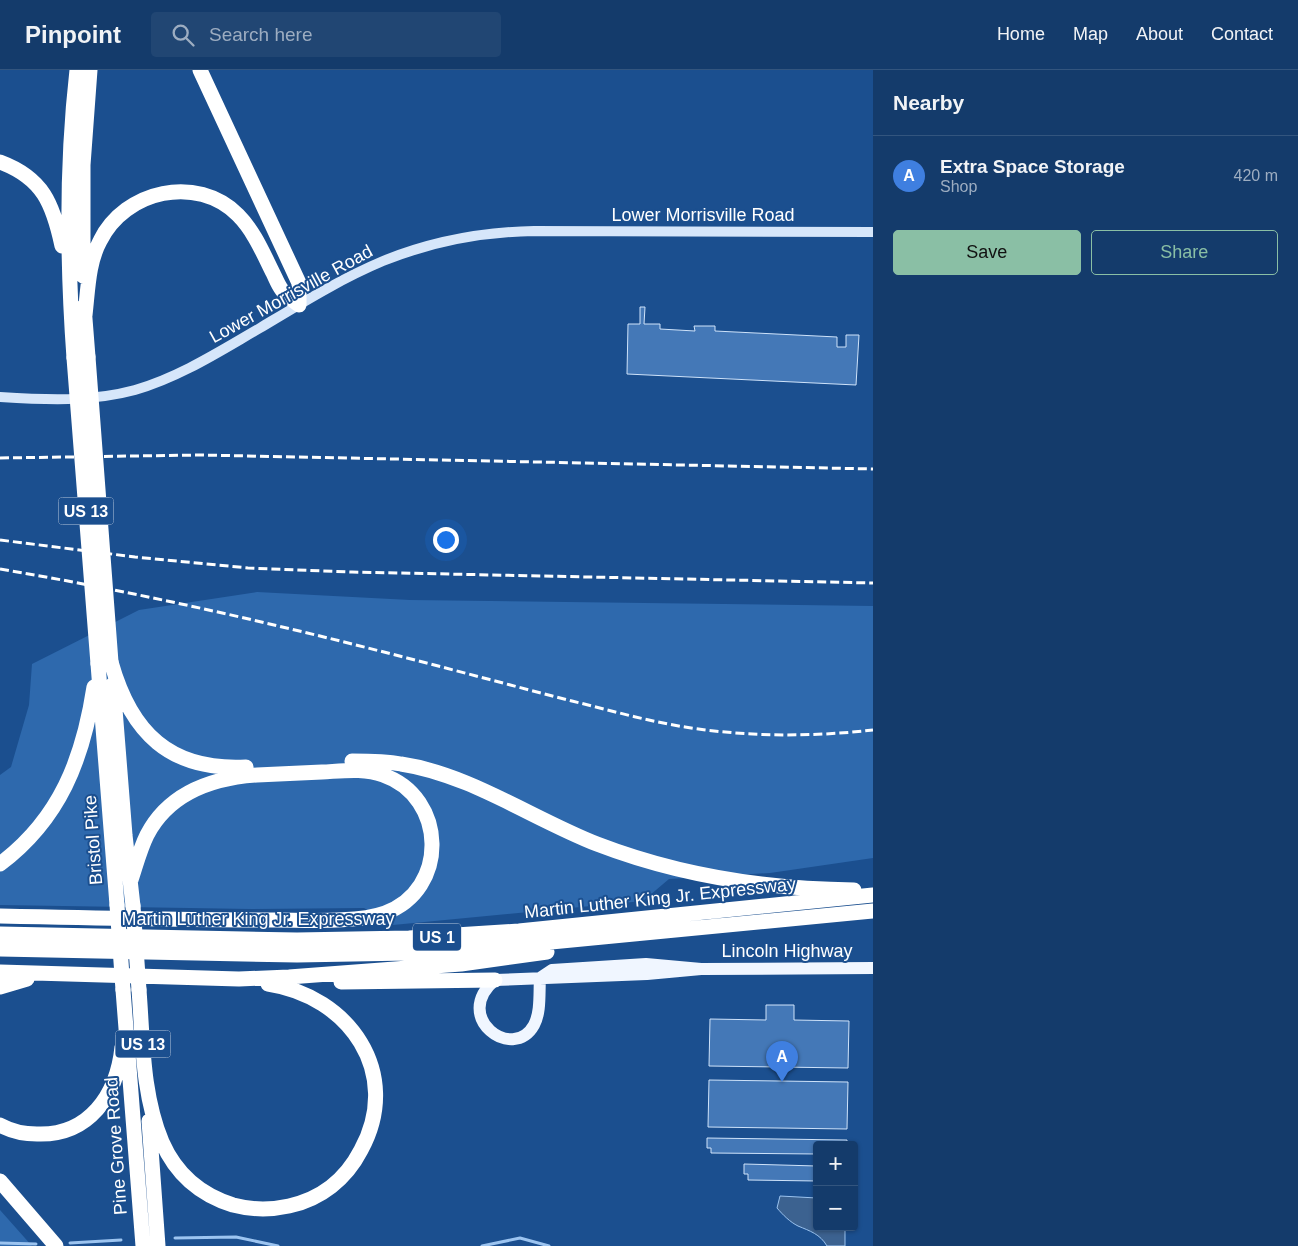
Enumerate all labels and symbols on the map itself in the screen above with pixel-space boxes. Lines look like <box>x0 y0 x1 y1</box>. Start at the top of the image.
street label: Lower Morrisville Road <box>611 205 795 225</box>
street label: Lower Morrisville Road <box>206 241 376 347</box>
road number: US 13 <box>58 498 114 524</box>
your location <box>433 527 459 553</box>
street label: Bristol Pike <box>80 794 106 886</box>
street label: Martin Luther King Jr. Expressway <box>523 874 797 922</box>
street label: Martin Luther King Jr. Expressway <box>121 909 395 929</box>
road number: US 1 <box>413 924 461 950</box>
street label: Lincoln Highway <box>721 941 853 961</box>
road number: US 13 <box>116 1031 170 1058</box>
pin: A <box>766 1041 798 1082</box>
street label: Pine Grove Road <box>101 1076 131 1216</box>

